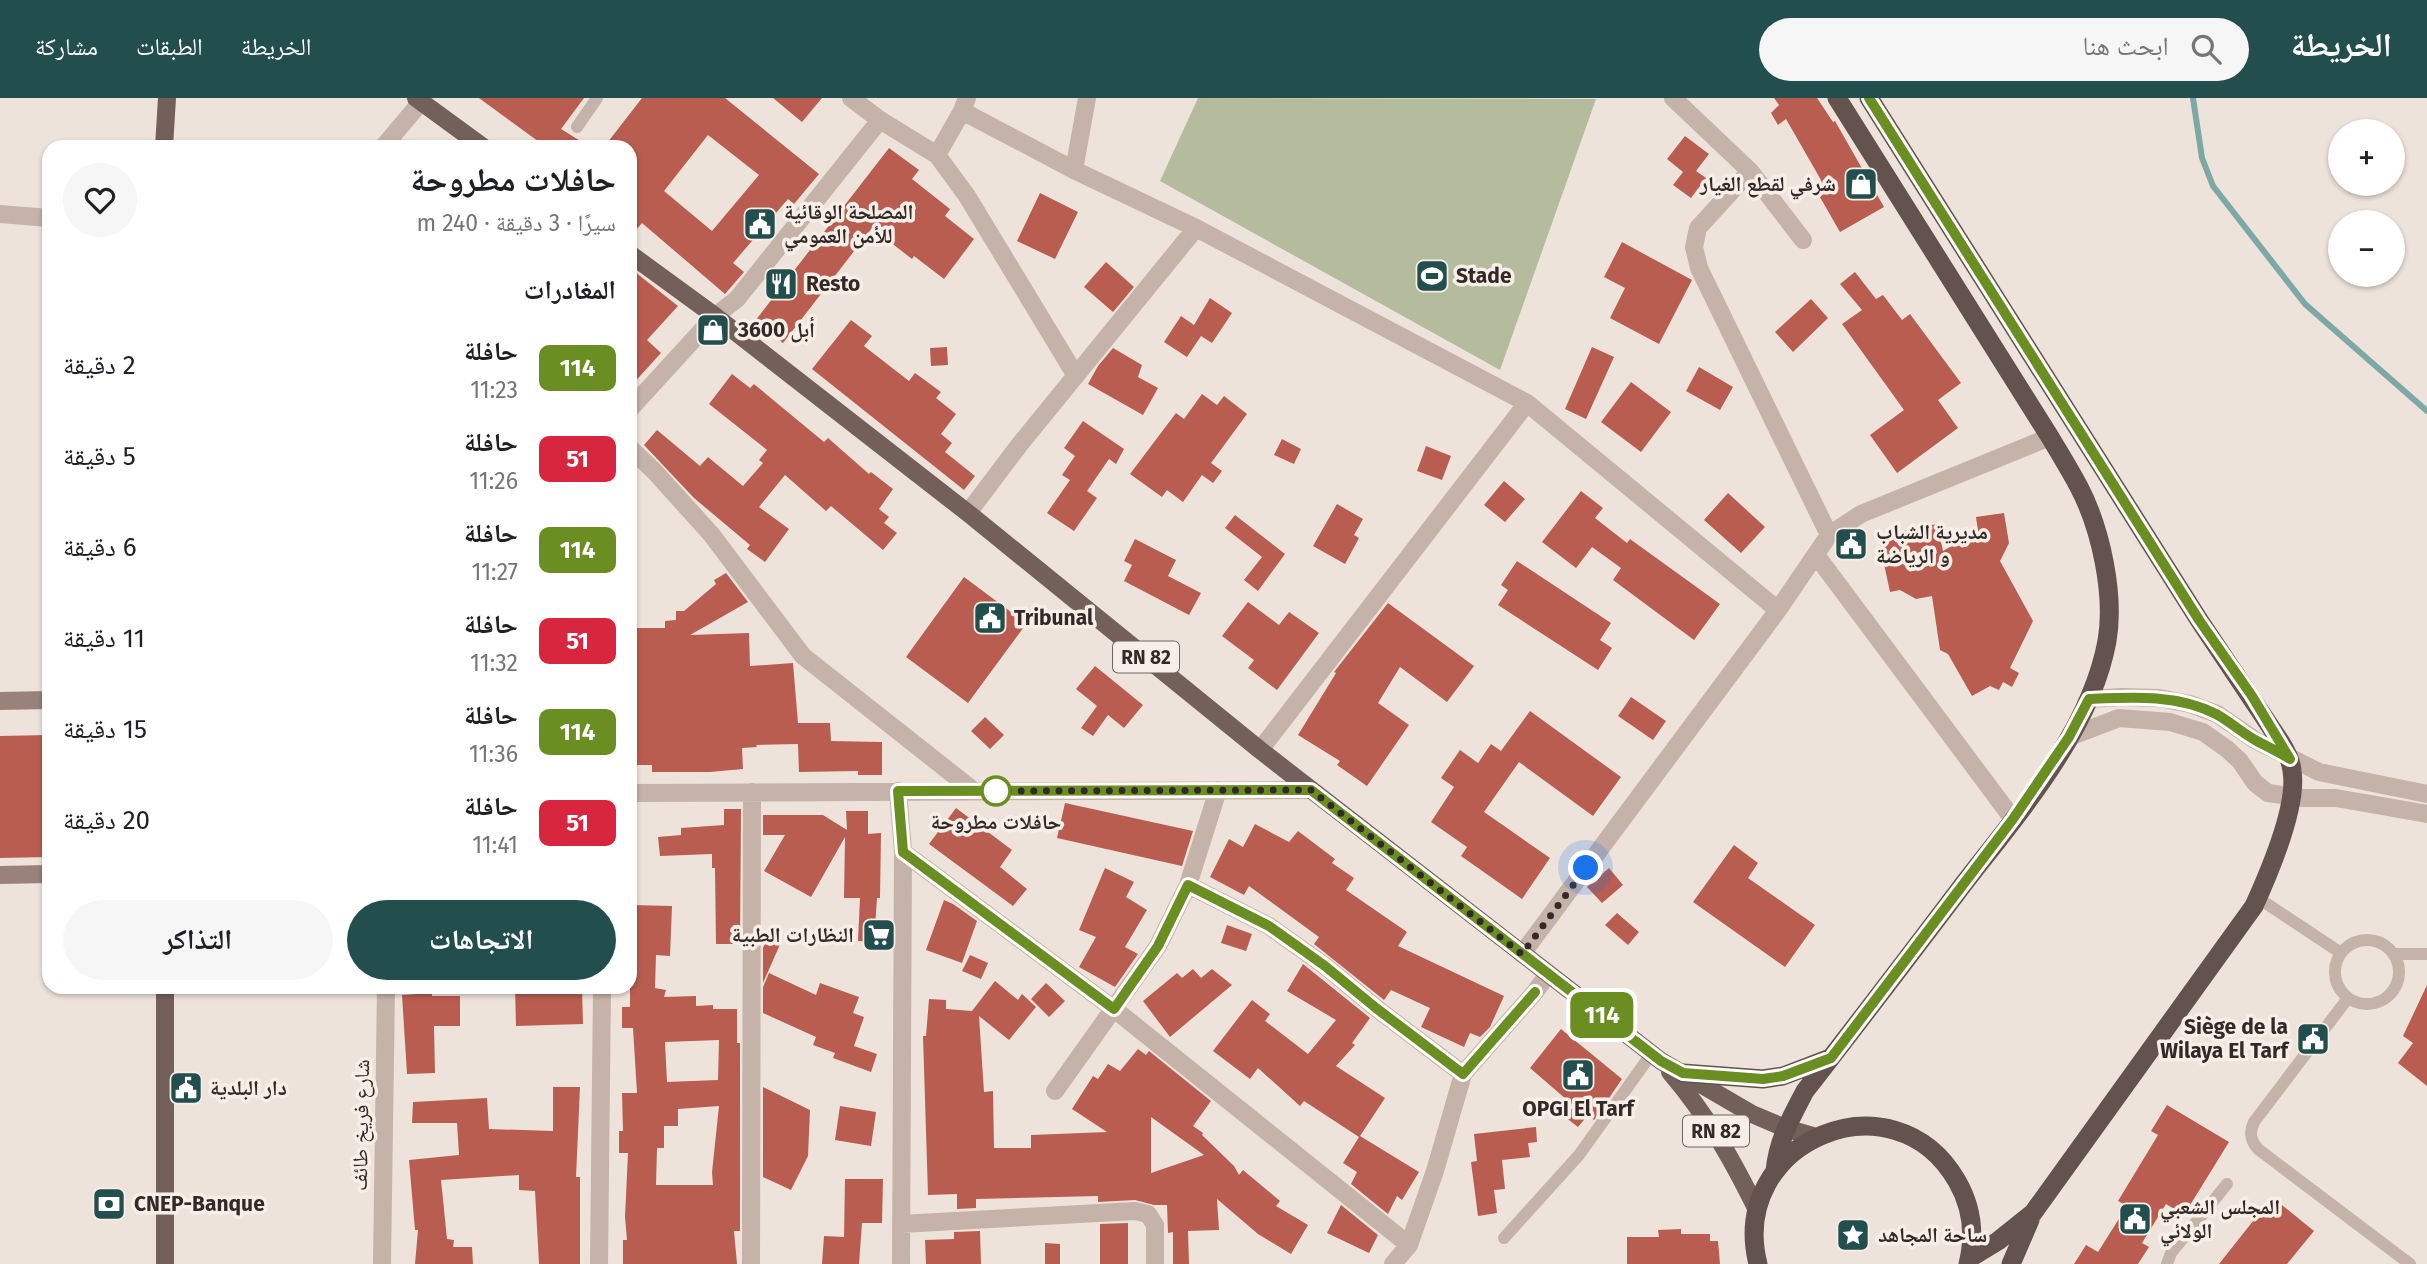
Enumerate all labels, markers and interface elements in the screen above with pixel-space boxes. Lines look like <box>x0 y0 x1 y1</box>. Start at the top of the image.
search box <box>1759 18 2249 81</box>
text: الخريطة <box>2291 25 2392 65</box>
icon: search <box>2187 30 2225 68</box>
text: ابحث هنا <box>2083 31 2169 62</box>
text: مشاركة <box>35 33 98 61</box>
text: الطبقات <box>136 33 203 61</box>
text: الخريطة <box>241 33 311 61</box>
map controls <box>2328 119 2405 287</box>
button: + <box>2328 119 2405 196</box>
text: حافلات مطروحة <box>411 160 616 200</box>
button: heart <box>63 163 137 237</box>
shop icon: شرفي لقطع الغيار <box>1842 165 1880 203</box>
place label: شرفي لقطع الغيار <box>1699 171 1836 200</box>
place label: المصلحة الوقائية للأمن العمومي <box>784 199 914 252</box>
public building icon: المصلحة الوقائية للأمن العمومي <box>741 205 779 243</box>
text: سيرًا · 3 دقيقة · 240 m <box>416 209 616 237</box>
button: − <box>2328 210 2405 287</box>
sports icon: Stade <box>1413 257 1451 295</box>
place label: Stade <box>1456 263 1512 289</box>
restaurant icon: Resto <box>762 265 800 303</box>
place label: Resto <box>806 271 860 297</box>
text: المغادرات <box>524 275 616 306</box>
shop icon: أبل 3600 <box>694 311 732 349</box>
place label: أبل 3600 <box>737 316 815 343</box>
text: حافلة <box>464 336 518 367</box>
text: 2 دقيقة <box>63 350 136 381</box>
text: 114 <box>560 354 595 382</box>
text: 11:23 <box>470 376 518 404</box>
text: حافلة <box>464 427 518 458</box>
text: 5 دقيقة <box>63 441 136 472</box>
text: 51 <box>566 445 589 473</box>
text: 11:26 <box>469 467 518 495</box>
text: حافلة <box>464 518 518 549</box>
place label: مديرية الشباب و الرياضة <box>1876 519 1988 569</box>
public building icon: مديرية الشباب و الرياضة <box>1832 525 1870 563</box>
text: 6 دقيقة <box>63 532 137 563</box>
text: 114 <box>560 536 595 564</box>
text: 11:27 <box>472 558 518 586</box>
public building icon: Tribunal <box>971 599 1009 637</box>
place label: Tribunal <box>1014 605 1094 631</box>
text: حافلة <box>464 609 518 640</box>
text: 11 دقيقة <box>63 623 145 654</box>
text: 51 <box>566 627 589 655</box>
road number: RN 82 <box>1113 642 1179 672</box>
text: 11:32 <box>470 649 518 677</box>
text: حافلة <box>464 700 518 731</box>
text: 15 دقيقة <box>63 714 147 745</box>
text: 114 <box>560 718 595 746</box>
text: 11:36 <box>469 740 518 768</box>
marker: حافلات مطروحة <box>981 776 1011 806</box>
text: حافلة <box>464 791 518 822</box>
text: 20 دقيقة <box>63 805 150 836</box>
text: 51 <box>566 809 589 837</box>
place label: حافلات مطروحة <box>931 809 1061 835</box>
text: 11:41 <box>472 831 518 859</box>
your location <box>1568 850 1603 885</box>
button: التذاكر <box>63 900 333 980</box>
button: الاتجاهات <box>347 900 616 980</box>
supermarket icon: النظارات الطبية <box>860 916 898 954</box>
place label: النظارات الطبية <box>732 922 854 948</box>
line badge: 114 <box>1562 992 1642 1038</box>
text: 114 <box>1584 1001 1620 1029</box>
place label: Siège de la Wilaya El Tarf <box>2160 1014 2291 1064</box>
public building icon: Siège de la Wilaya El Tarf <box>2294 1020 2332 1058</box>
public building icon: OPGI El Tarf <box>1559 1056 1597 1094</box>
street label: شارع فريخ طائف <box>347 1059 375 1191</box>
public building icon: دار البلدية <box>167 1069 205 1107</box>
place label: دار البلدية <box>210 1075 287 1101</box>
place label: OPGI El Tarf <box>1522 1096 1636 1122</box>
road number: RN 82 <box>1683 1116 1749 1147</box>
bank icon: CNEP-Banque <box>90 1185 128 1223</box>
place label: CNEP-Banque <box>134 1191 265 1217</box>
place label: المجلس الشعبي الولائي <box>2160 1194 2280 1247</box>
public building icon: المجلس الشعبي الولائي <box>2116 1200 2154 1238</box>
place icon: ساحة المجاهد <box>1834 1216 1872 1254</box>
place label: ساحة المجاهد <box>1878 1222 1987 1248</box>

